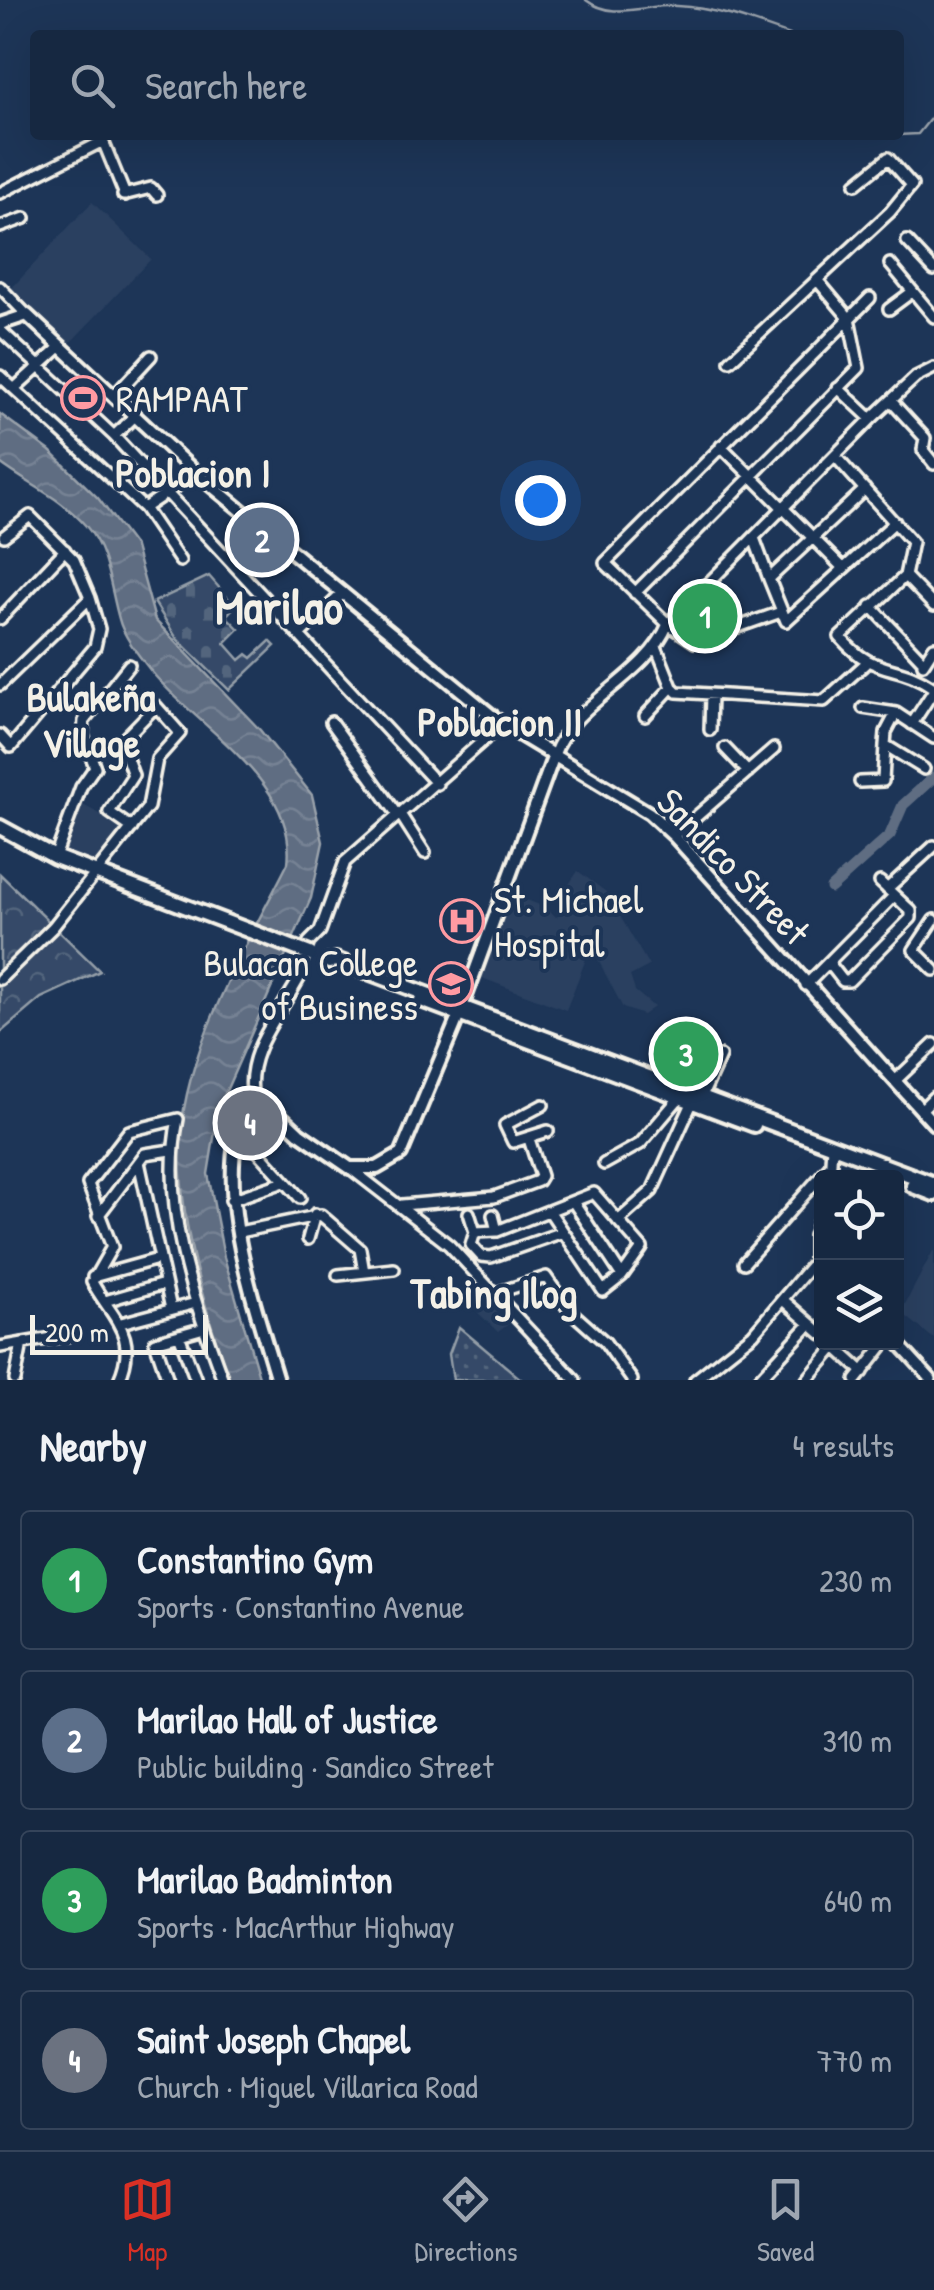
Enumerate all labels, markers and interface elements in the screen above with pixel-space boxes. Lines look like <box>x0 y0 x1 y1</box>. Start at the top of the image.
search box <box>30 30 904 140</box>
icon: search <box>65 58 120 113</box>
text: Search here <box>145 59 307 111</box>
place label: RAMPAAT <box>116 372 249 424</box>
sports icon: RAMPAAT <box>60 375 106 421</box>
district label: Poblacion I <box>115 445 271 499</box>
your location <box>515 475 566 526</box>
pin: 2 <box>230 502 294 578</box>
district label: Marilao <box>215 574 343 639</box>
pin: 1 <box>672 578 738 654</box>
district label: Bulakeña Village <box>27 669 156 771</box>
district label: Poblacion II <box>418 694 582 748</box>
street label: Sandico Street <box>646 776 823 957</box>
place label: St. Michael Hospital <box>494 873 644 969</box>
hospital icon: St. Michael Hospital <box>439 898 485 944</box>
place label: Bulacan College of Business <box>203 936 418 1032</box>
school or university icon: Bulacan College of Business <box>428 961 474 1007</box>
pin: 3 <box>654 1016 718 1092</box>
pin: 4 <box>218 1086 282 1160</box>
map controls <box>814 1170 904 1350</box>
button: locate <box>814 1170 904 1260</box>
button: layers <box>814 1260 904 1350</box>
district label: Tabing Ilog <box>410 1264 577 1322</box>
scale bar <box>30 1310 208 1354</box>
text: 200 m <box>45 1313 109 1351</box>
text: Nearby <box>40 1417 147 1474</box>
text: 4 results <box>793 1424 894 1467</box>
text: Constantino Gym <box>137 1533 373 1585</box>
text: 1 <box>69 1559 80 1602</box>
text: 230 m <box>819 1559 892 1602</box>
text: Sports · Constantino Avenue <box>137 1585 464 1628</box>
text: Marilao Hall of Justice <box>137 1693 438 1745</box>
text: 2 <box>67 1719 82 1762</box>
text: 310 m <box>823 1719 892 1762</box>
text: Public building · Sandico Street <box>137 1745 493 1788</box>
text: Marilao Badminton <box>137 1853 393 1905</box>
text: 3 <box>67 1879 82 1922</box>
text: 640 m <box>824 1879 892 1922</box>
text: Sports · MacArthur Highway <box>137 1905 455 1948</box>
text: Saint Joseph Chapel <box>137 2013 410 2065</box>
text: 4 <box>68 2039 81 2082</box>
text: 770 m <box>817 2039 892 2082</box>
text: Church · Miguel Villarica Road <box>137 2065 478 2108</box>
tab: Map <box>120 2172 175 2270</box>
tab: Directions <box>414 2172 517 2270</box>
tab: Saved <box>757 2172 814 2270</box>

